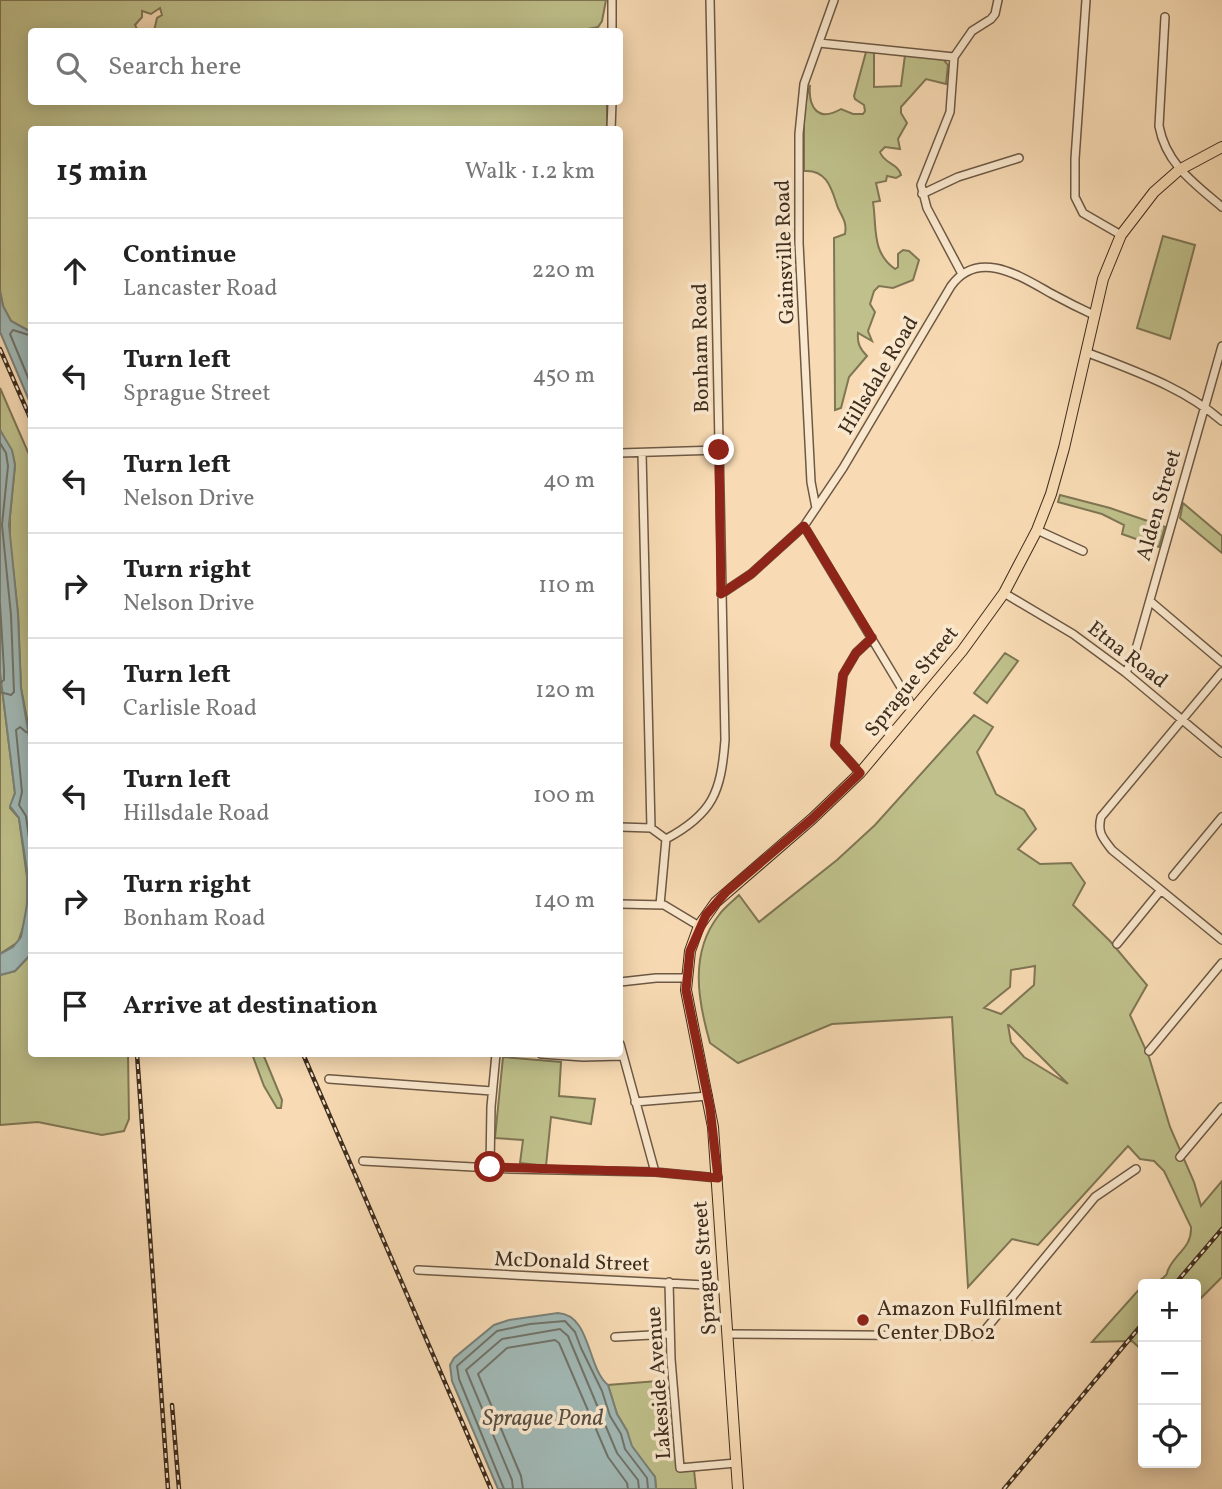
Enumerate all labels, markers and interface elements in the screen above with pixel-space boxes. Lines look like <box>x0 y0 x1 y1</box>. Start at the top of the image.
search box <box>28 28 623 105</box>
icon: search <box>52 48 90 86</box>
text: Search here <box>108 49 241 85</box>
text: 15 min <box>56 151 148 193</box>
text: Walk · 1.2 km <box>465 156 595 188</box>
street label: Gainsville Road <box>768 179 803 325</box>
text: Continue <box>123 237 236 273</box>
icon: ahead <box>56 252 94 290</box>
text: 220 m <box>532 255 595 287</box>
text: Lancaster Road <box>123 273 278 305</box>
street label: Bonham Road <box>686 283 717 413</box>
street label: Hillsdale Road <box>832 311 926 441</box>
text: Turn left <box>123 342 231 378</box>
icon: left <box>56 357 94 395</box>
text: 450 m <box>533 360 595 392</box>
text: Sprague Street <box>123 378 270 410</box>
route end <box>703 434 734 465</box>
street label: Alden Street <box>1130 446 1189 565</box>
text: Turn left <box>123 447 231 483</box>
icon: left <box>56 462 94 500</box>
text: 40 m <box>543 465 595 497</box>
text: Nelson Drive <box>123 483 254 515</box>
text: Turn right <box>123 552 251 588</box>
icon: right <box>56 567 94 605</box>
text: 110 m <box>538 570 595 602</box>
text: Nelson Drive <box>123 588 254 620</box>
street label: Etna Road <box>1081 615 1173 696</box>
street label: Sprague Street <box>859 620 966 743</box>
text: Turn left <box>123 657 231 693</box>
icon: left <box>56 672 94 710</box>
text: 120 m <box>535 675 595 707</box>
text: Carlisle Road <box>123 693 257 725</box>
text: Turn left <box>123 762 231 798</box>
icon: left <box>56 777 94 815</box>
text: 100 m <box>533 780 595 812</box>
text: Hillsdale Road <box>123 798 270 830</box>
text: Turn right <box>123 867 251 903</box>
icon: right <box>56 882 94 920</box>
text: 140 m <box>534 885 595 917</box>
text: Bonham Road <box>123 903 265 935</box>
icon: arrive <box>56 987 94 1025</box>
text: Arrive at destination <box>123 988 378 1024</box>
route start <box>474 1151 505 1182</box>
street label: Sprague Street <box>686 1200 725 1336</box>
street label: McDonald Street <box>494 1245 650 1280</box>
map controls <box>1138 1279 1201 1468</box>
button: + <box>1138 1279 1201 1342</box>
place label: Amazon Fullfilment Center DB02 <box>877 1295 1063 1348</box>
street label: Lakeside Avenue <box>640 1305 679 1460</box>
marker: Amazon Fullfilment Center DB02 <box>855 1312 871 1328</box>
button: − <box>1138 1342 1201 1405</box>
water label: Sprague Pond <box>482 1403 604 1435</box>
button: locate <box>1138 1405 1201 1468</box>

